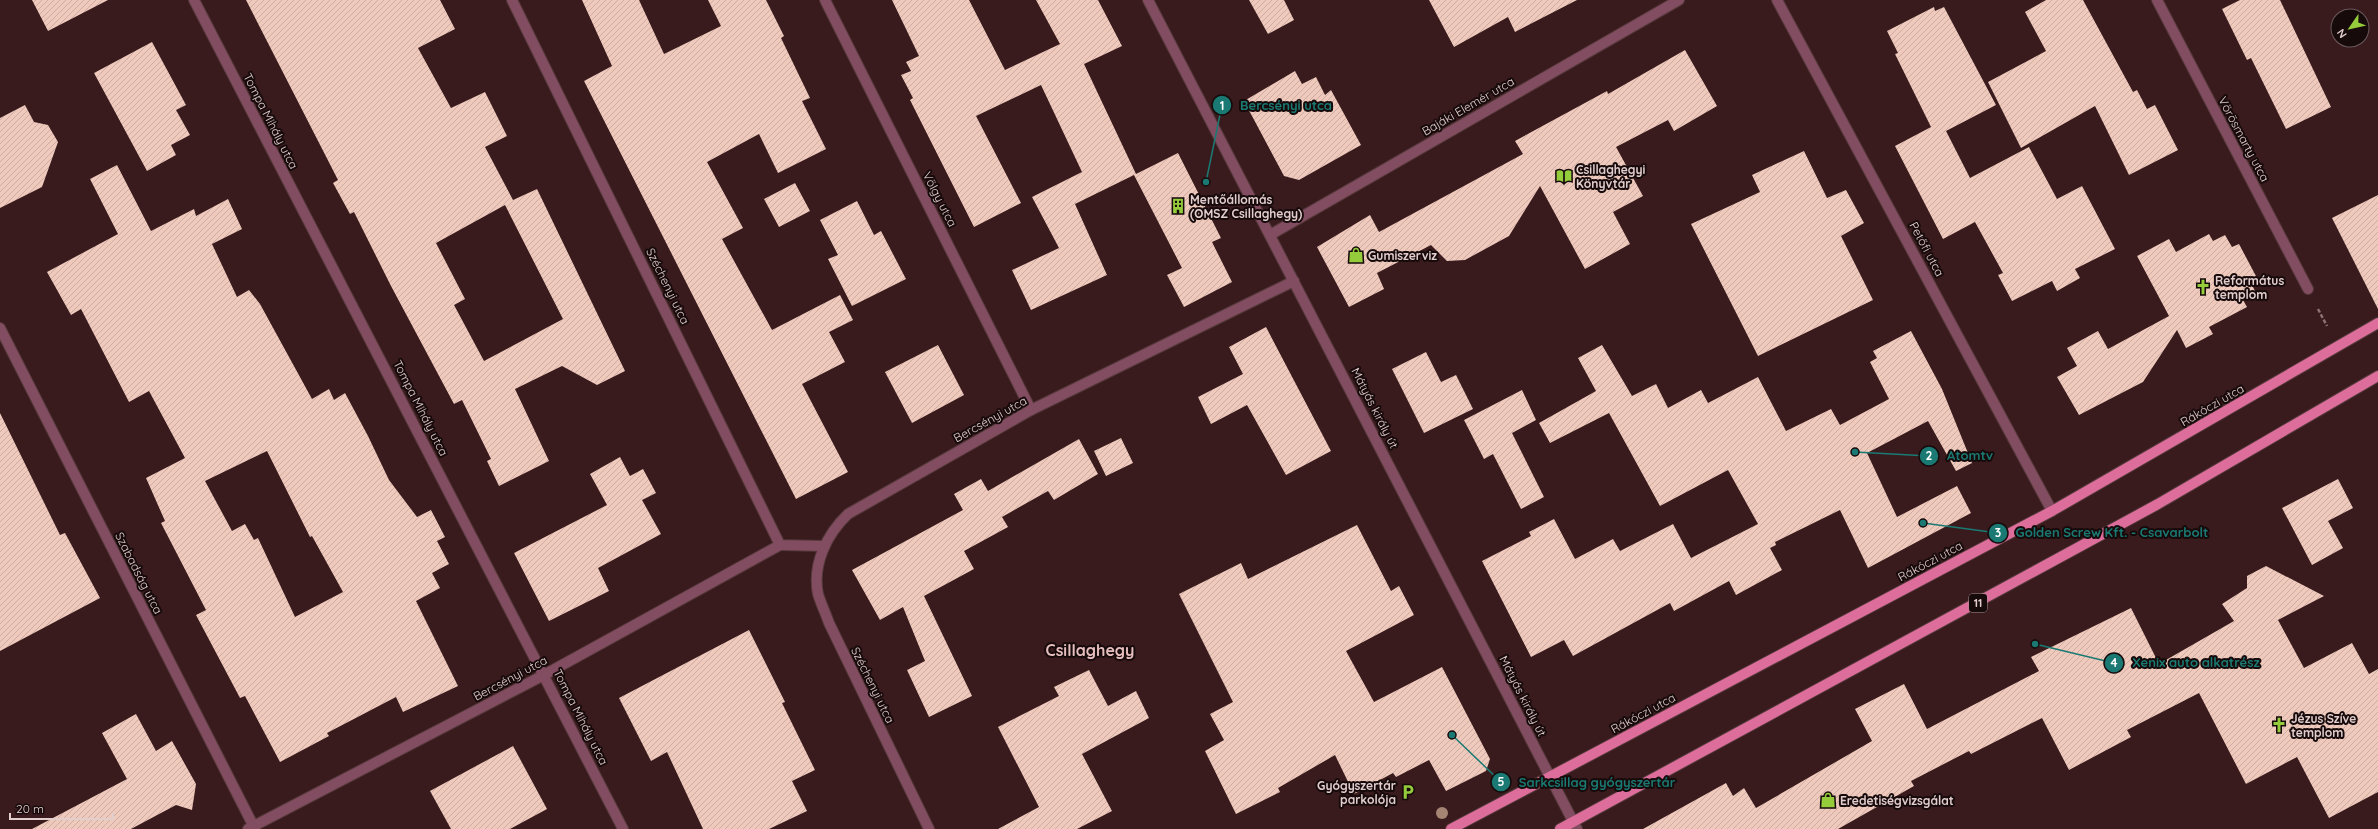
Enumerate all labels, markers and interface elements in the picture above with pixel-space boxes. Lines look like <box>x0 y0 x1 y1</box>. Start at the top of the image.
north arrow <box>2330 8 2370 48</box>
text: N <box>2334 26 2350 41</box>
street label: Tompa Mihály utca <box>240 71 302 171</box>
street label: Bajáki Elemér utca <box>1419 73 1517 139</box>
callout: Bercsényi utca <box>1212 93 1340 118</box>
street label: Vörösmarty utca <box>2215 94 2273 184</box>
text: Bercsényi utca <box>1240 97 1332 113</box>
text: 1 <box>1220 98 1224 113</box>
place label: Csillaghegyi Könyvtár <box>1576 162 1646 191</box>
library icon: Csillaghegyi Könyvtár <box>1555 167 1573 185</box>
street label: Völgy utca <box>920 169 960 229</box>
place label: Mentőállomás (OMSZ Csillaghegy) <box>1190 192 1302 221</box>
building icon: Mentőállomás (OMSZ Csillaghegy) <box>1169 197 1187 215</box>
street label: Petőfi utca <box>1906 219 1948 279</box>
street label: Széchenyi utca <box>643 245 693 327</box>
shop icon: Gumiszerviz <box>1347 246 1365 264</box>
place label: Gumiszerviz <box>1368 248 1437 263</box>
place label: Református templom <box>2215 273 2284 302</box>
church icon: Református templom <box>2194 278 2212 296</box>
street label: Tompa Mihály utca <box>390 358 452 458</box>
street label: Mátyás király út <box>1348 365 1402 451</box>
street label: Rákóczi utca <box>2177 381 2247 429</box>
street label: Bercsényi utca <box>951 393 1029 445</box>
callout: Atomtv <box>1919 443 2001 468</box>
text: Atomtv <box>1947 447 1993 463</box>
text: 2 <box>1926 448 1933 463</box>
callout: Golden Screw Kft. - Csavarbolt <box>1988 520 2217 545</box>
text: Golden Screw Kft. - Csavarbolt <box>2016 524 2208 540</box>
text: 3 <box>1995 525 2001 540</box>
street label: Szabadság utca <box>112 530 166 616</box>
street label: Rákóczi utca <box>1895 538 1965 584</box>
road number: 11 <box>1969 594 1987 612</box>
district label: Csillaghegy <box>1046 640 1134 660</box>
street label: Széchenyi utca <box>848 644 898 726</box>
callout: Xenix auto alkatrész <box>2104 650 2268 675</box>
street label: Bercsényi utca <box>471 652 549 704</box>
street label: Mátyás király út <box>1496 653 1550 739</box>
text: Xenix auto alkatrész <box>2132 654 2260 670</box>
text: 4 <box>2110 655 2118 670</box>
street label: Tompa Mihály utca <box>550 667 612 767</box>
street label: Rákóczi utca <box>1608 690 1678 736</box>
place label: Jézus Szíve templom <box>2291 711 2356 740</box>
church icon: Jézus Szíve templom <box>2270 716 2288 734</box>
callout: Sarkcsillag gyógyszertár <box>1491 770 1683 795</box>
text: 5 <box>1498 774 1505 789</box>
text: Sarkcsillag gyógyszertár <box>1519 774 1676 790</box>
place label: Gyógyszertár parkolója <box>1317 778 1396 807</box>
parking icon: Gyógyszertár parkolója <box>1399 783 1417 801</box>
shop icon: Eredetiségvizsgálat <box>1819 791 1837 809</box>
place label: Eredetiségvizsgálat <box>1840 793 1954 808</box>
scale bar <box>10 795 113 821</box>
text: 20 m <box>16 801 44 816</box>

